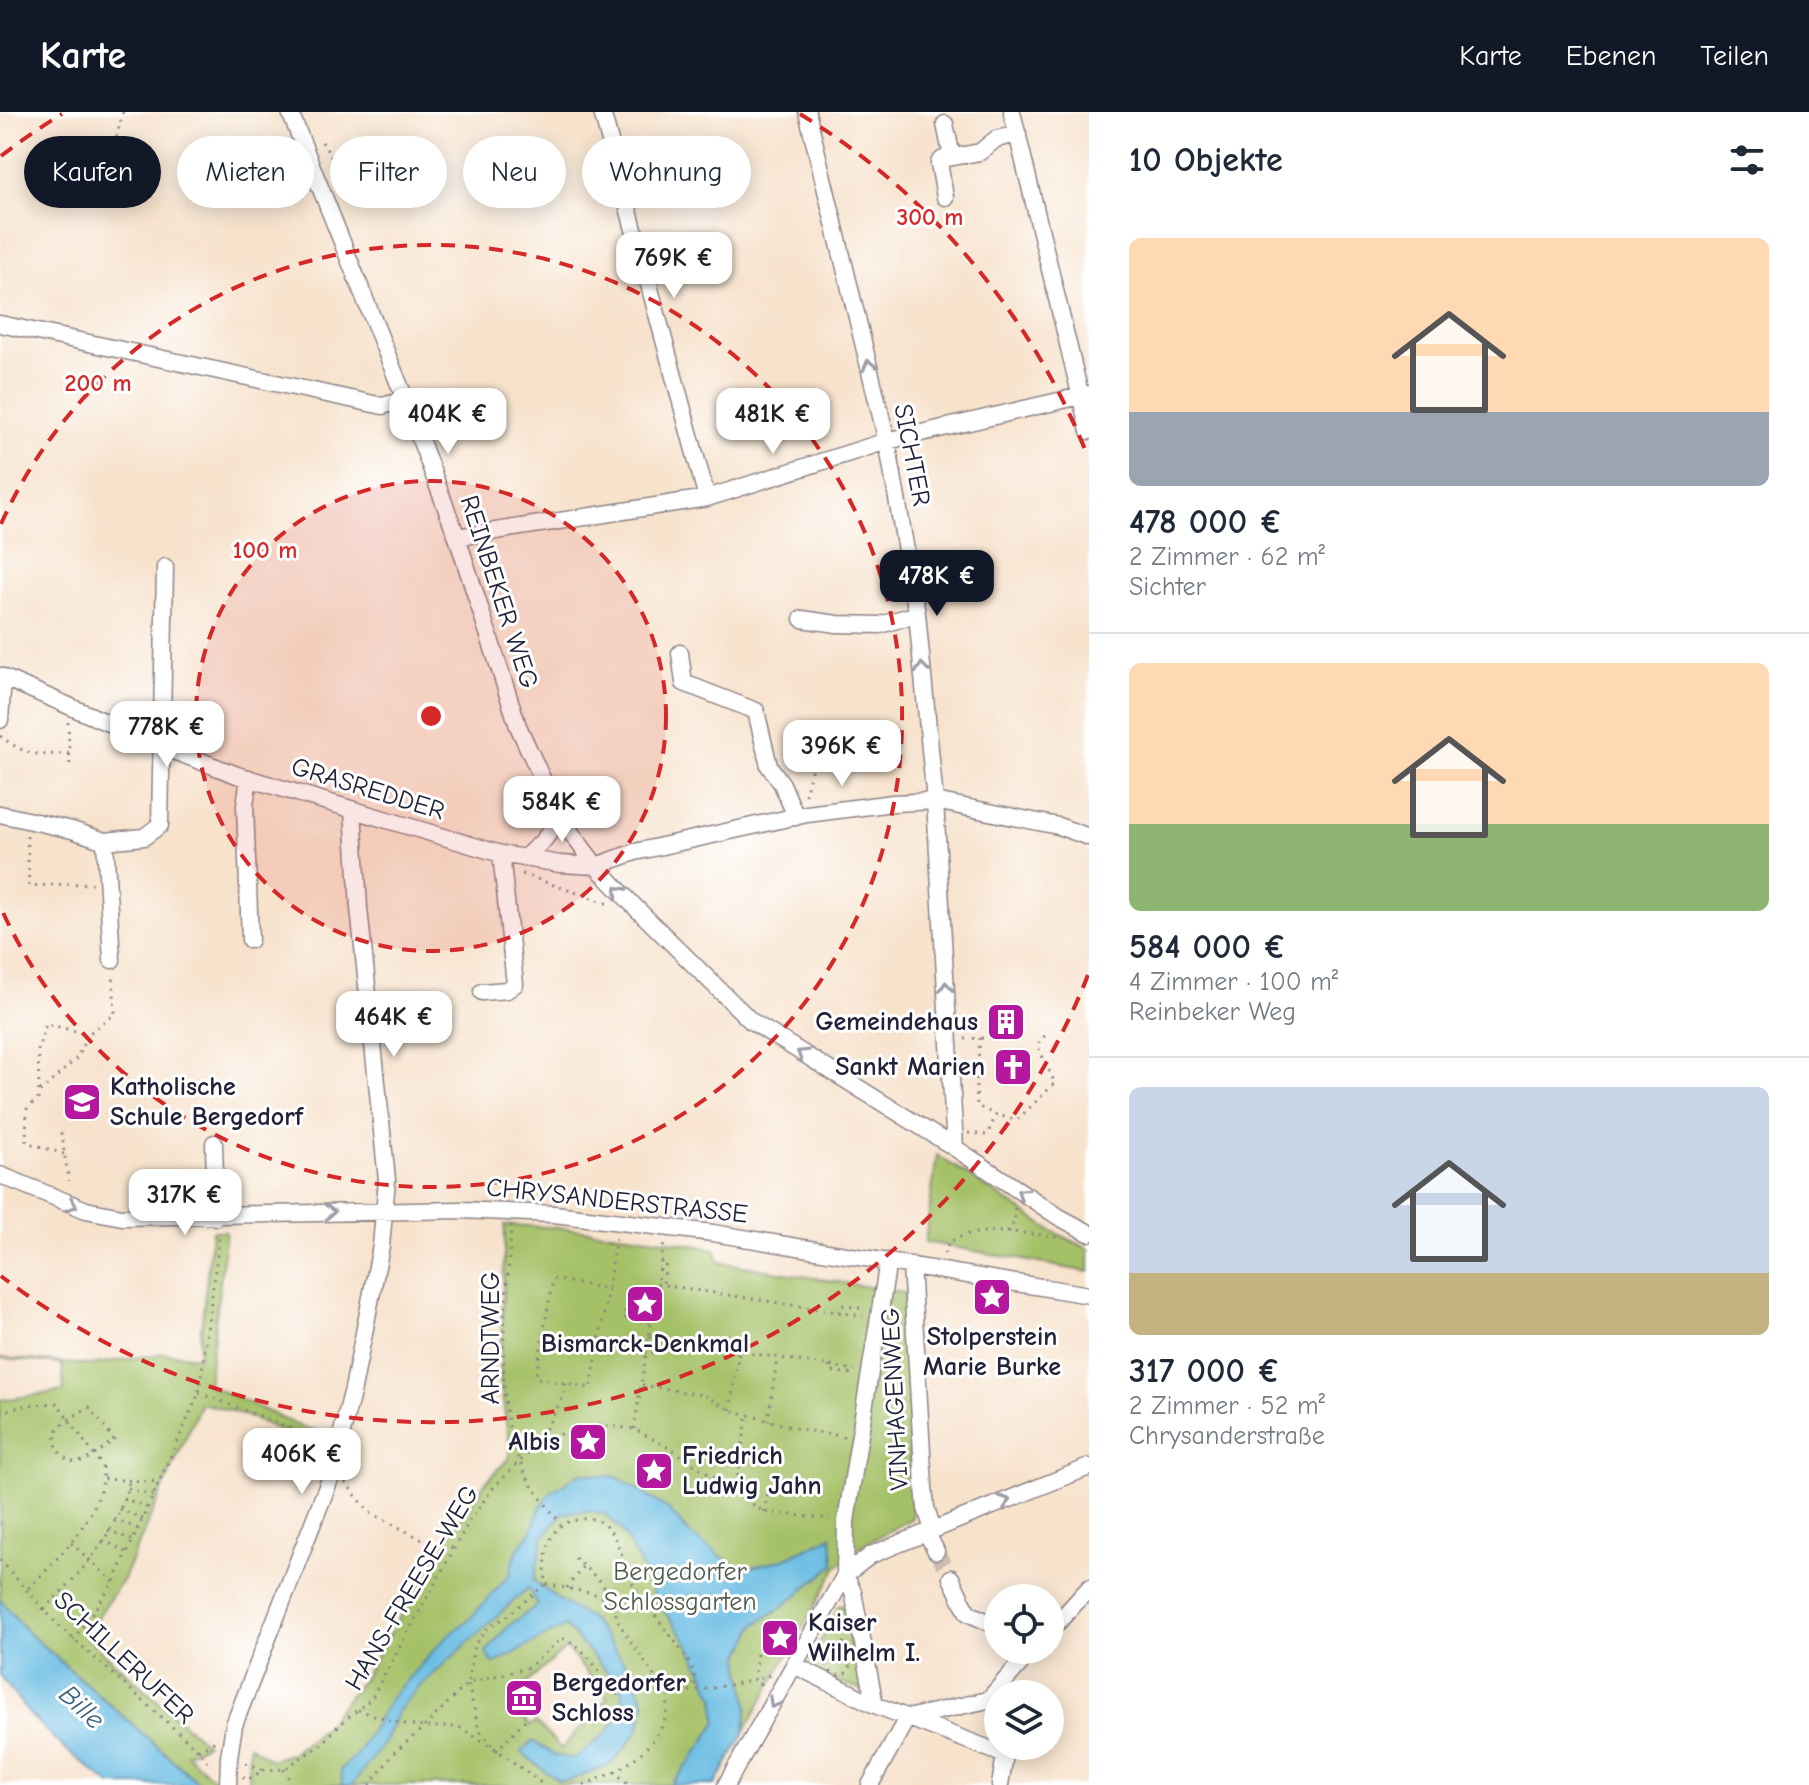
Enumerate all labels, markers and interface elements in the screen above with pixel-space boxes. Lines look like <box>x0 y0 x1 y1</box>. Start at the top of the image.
text: Karte <box>40 34 126 78</box>
text: Karte <box>1459 40 1522 72</box>
text: Ebenen <box>1566 40 1657 72</box>
text: Teilen <box>1701 40 1769 72</box>
chip: Kaufen <box>24 136 161 208</box>
chip: Mieten <box>177 136 314 208</box>
chip: Filter <box>330 136 447 208</box>
chip: Neu <box>463 136 566 208</box>
chip: Wohnung <box>582 136 751 208</box>
icon: filters <box>1725 138 1769 182</box>
text: 10 Objekte <box>1129 140 1283 180</box>
text: 300 m <box>897 203 963 231</box>
pin: 769K € <box>609 232 739 300</box>
text: 769K € <box>634 243 714 273</box>
icon: home <box>1377 290 1521 434</box>
one-way arrow <box>861 359 878 373</box>
text: 200 m <box>64 369 132 397</box>
pin: 404K € <box>383 388 513 456</box>
pin: 481K € <box>708 388 838 456</box>
text: 404K € <box>407 399 489 429</box>
text: 481K € <box>734 399 812 429</box>
street label: SICHTER <box>887 401 937 509</box>
street label: REINBEKER WEG <box>454 492 544 692</box>
text: 478 000 € <box>1129 502 1283 542</box>
text: 100 m <box>233 536 297 564</box>
text: 2 Zimmer · 62 m² <box>1129 542 1325 572</box>
pin: 478K € <box>872 550 1002 618</box>
text: 478K € <box>898 561 976 591</box>
text: Sichter <box>1129 572 1206 602</box>
one-way arrow <box>914 661 931 674</box>
pin: 778K € <box>102 701 232 769</box>
centre of rings <box>417 702 445 730</box>
text: 778K € <box>128 712 206 742</box>
icon: home <box>1377 715 1521 859</box>
pin: 396K € <box>777 720 907 788</box>
text: 396K € <box>801 731 883 761</box>
street label: GRASREDDER <box>288 751 448 827</box>
pin: 584K € <box>497 776 627 844</box>
text: 584K € <box>521 787 603 817</box>
one-way arrow <box>614 886 629 900</box>
text: 584 000 € <box>1129 927 1286 967</box>
text: 4 Zimmer · 100 m² <box>1129 967 1338 997</box>
one-way arrow <box>938 980 955 993</box>
pin: 464K € <box>329 991 459 1059</box>
text: Reinbeker Weg <box>1129 997 1296 1027</box>
building icon: Gemeindehaus <box>985 1001 1027 1043</box>
text: 464K € <box>354 1002 434 1032</box>
place label: Gemeindehaus <box>815 1007 978 1037</box>
church icon: Sankt Marien <box>992 1046 1034 1088</box>
one-way arrow <box>797 1048 811 1063</box>
place label: Sankt Marien <box>835 1052 985 1082</box>
place label: Katholische Schule Bergedorf <box>110 1072 305 1132</box>
school or university icon: Katholische Schule Bergedorf <box>61 1081 103 1123</box>
icon: home <box>1377 1139 1521 1283</box>
pin: 317K € <box>120 1169 250 1237</box>
street label: CHRYSANDERSTRASSE <box>485 1172 749 1230</box>
text: 317K € <box>147 1180 223 1210</box>
one-way arrow <box>1016 1188 1031 1203</box>
one-way arrow <box>64 1195 78 1212</box>
one-way arrow <box>324 1204 337 1221</box>
street label: ARNDTWEG <box>476 1272 506 1404</box>
place icon: Stolperstein Marie Burke <box>971 1276 1013 1318</box>
place icon: Bismarck-Denkmal <box>624 1283 666 1325</box>
street label: VINHAGENWEG <box>875 1307 915 1491</box>
place label: Stolperstein Marie Burke <box>923 1322 1061 1382</box>
place label: Bismarck-Denkmal <box>541 1329 749 1359</box>
text: 317 000 € <box>1129 1351 1280 1391</box>
text: 2 Zimmer · 52 m² <box>1129 1391 1325 1421</box>
place icon: Albis <box>567 1421 609 1463</box>
text: Chrysanderstraße <box>1129 1421 1325 1451</box>
place label: Albis <box>508 1427 560 1457</box>
pin: 406K € <box>237 1428 367 1496</box>
text: 406K € <box>261 1439 343 1469</box>
place label: Friedrich Ludwig Jahn <box>682 1441 822 1501</box>
place icon: Friedrich Ludwig Jahn <box>633 1450 675 1492</box>
street label: HANS-FREESE-WEG <box>339 1480 485 1696</box>
one-way arrow <box>997 1494 1011 1510</box>
park label: Bergedorfer Schlossgarten <box>603 1557 757 1617</box>
map controls <box>984 1584 1064 1760</box>
button: locate <box>984 1584 1064 1664</box>
street label: SCHILLERUFER <box>48 1585 200 1731</box>
place label: Kaiser Wilhelm I. <box>808 1608 920 1668</box>
place icon: Kaiser Wilhelm I. <box>759 1617 801 1659</box>
place label: Bergedorfer Schloss <box>552 1668 686 1728</box>
museum icon: Bergedorfer Schloss <box>503 1677 545 1719</box>
water label: Bille <box>53 1678 111 1736</box>
button: layers <box>984 1680 1064 1760</box>
one-way arrow <box>768 1694 784 1709</box>

